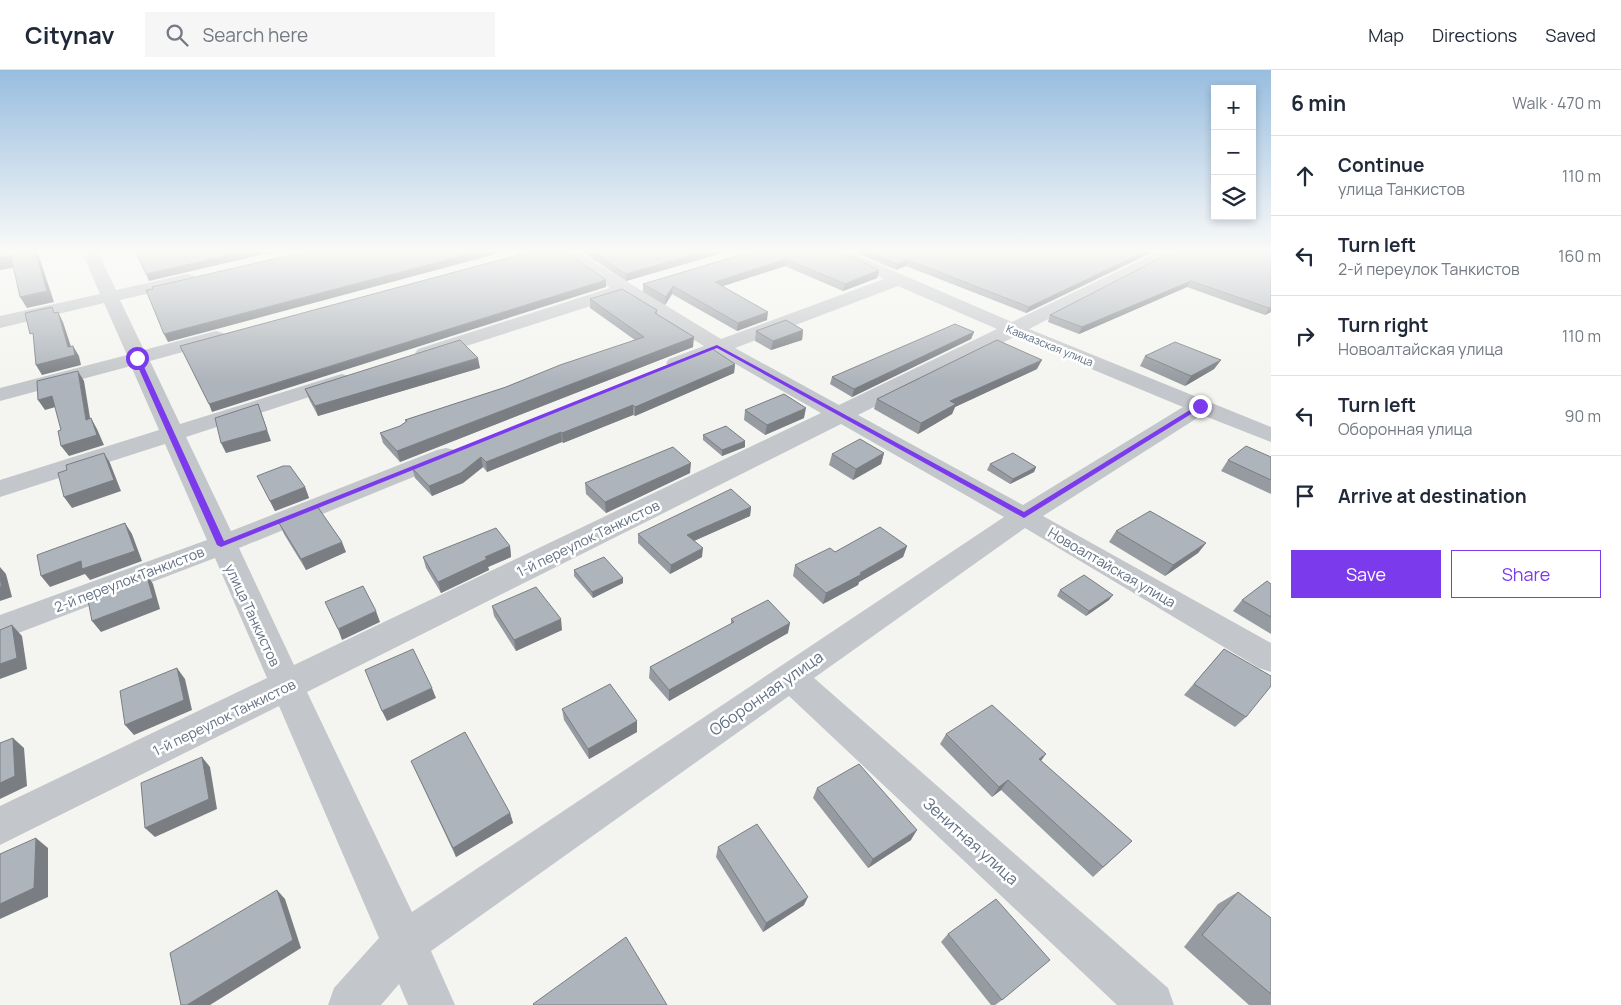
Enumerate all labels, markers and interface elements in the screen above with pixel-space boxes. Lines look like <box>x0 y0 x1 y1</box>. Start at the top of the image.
search box <box>145 12 495 57</box>
text: Citynav <box>25 18 115 51</box>
icon: search <box>163 21 191 49</box>
text: Search here <box>203 22 308 48</box>
text: Map <box>1368 23 1404 47</box>
text: Directions <box>1432 23 1517 47</box>
text: Saved <box>1545 23 1596 47</box>
map controls <box>1211 85 1256 220</box>
button: + <box>1211 85 1256 130</box>
text: 6 min <box>1291 89 1346 117</box>
text: Walk · 470 m <box>1512 92 1601 114</box>
button: − <box>1211 130 1256 175</box>
text: Continue <box>1338 152 1424 178</box>
icon: ahead <box>1291 162 1319 190</box>
text: 110 m <box>1562 165 1601 187</box>
button: layers <box>1211 175 1256 220</box>
text: улица Танкистов <box>1338 178 1465 200</box>
text: Turn left <box>1338 232 1416 258</box>
icon: left <box>1291 242 1319 270</box>
text: 160 m <box>1558 245 1601 267</box>
text: 2-й переулок Танкистов <box>1338 258 1520 280</box>
text: Turn right <box>1338 312 1428 338</box>
street label: Кавказская улица <box>1004 321 1096 369</box>
icon: right <box>1291 322 1319 350</box>
text: 110 m <box>1562 325 1601 347</box>
text: Новоалтайская улица <box>1338 338 1503 360</box>
route start <box>126 347 149 370</box>
text: Turn left <box>1338 392 1416 418</box>
route end <box>1189 395 1212 418</box>
icon: left <box>1291 402 1319 430</box>
text: 90 m <box>1565 405 1601 427</box>
text: Оборонная улица <box>1338 418 1472 440</box>
icon: arrive <box>1291 482 1319 510</box>
text: Arrive at destination <box>1338 483 1527 509</box>
street label: 1-й переулок Танкистов <box>514 495 663 581</box>
street label: Новоалтайская улица <box>1045 523 1179 611</box>
street label: 2-й переулок Танкистов <box>51 541 207 616</box>
button: Save <box>1291 550 1441 598</box>
button: Share <box>1451 550 1601 598</box>
street label: улица Танкистов <box>221 561 285 670</box>
street label: Оборонная улица <box>705 645 827 741</box>
street label: 1-й переулок Танкистов <box>150 674 299 760</box>
street label: Зенитная улица <box>919 792 1023 890</box>

